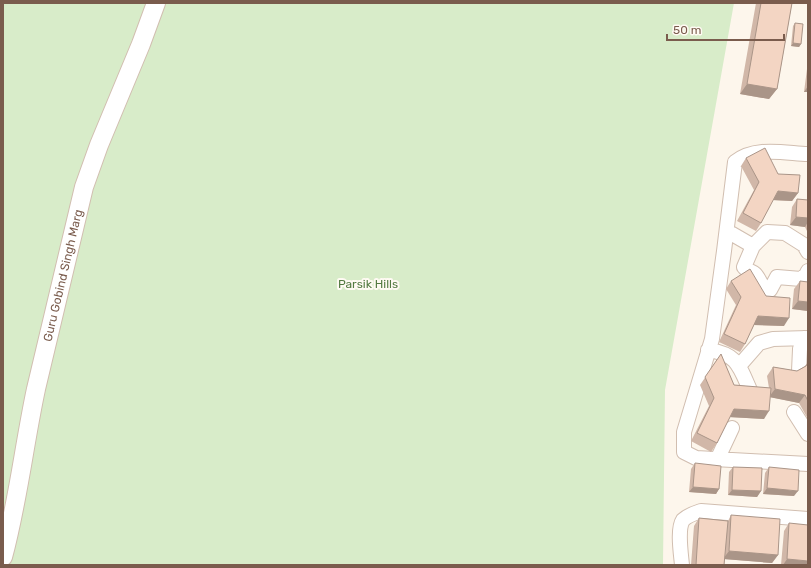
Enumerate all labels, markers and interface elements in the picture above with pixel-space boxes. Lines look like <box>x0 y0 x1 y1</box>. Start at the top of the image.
scale bar <box>667 16 784 42</box>
text: 50 m <box>673 23 701 37</box>
street label: Guru Gobind Singh Marg <box>41 208 85 343</box>
park label: Parsik Hills <box>338 277 398 291</box>

